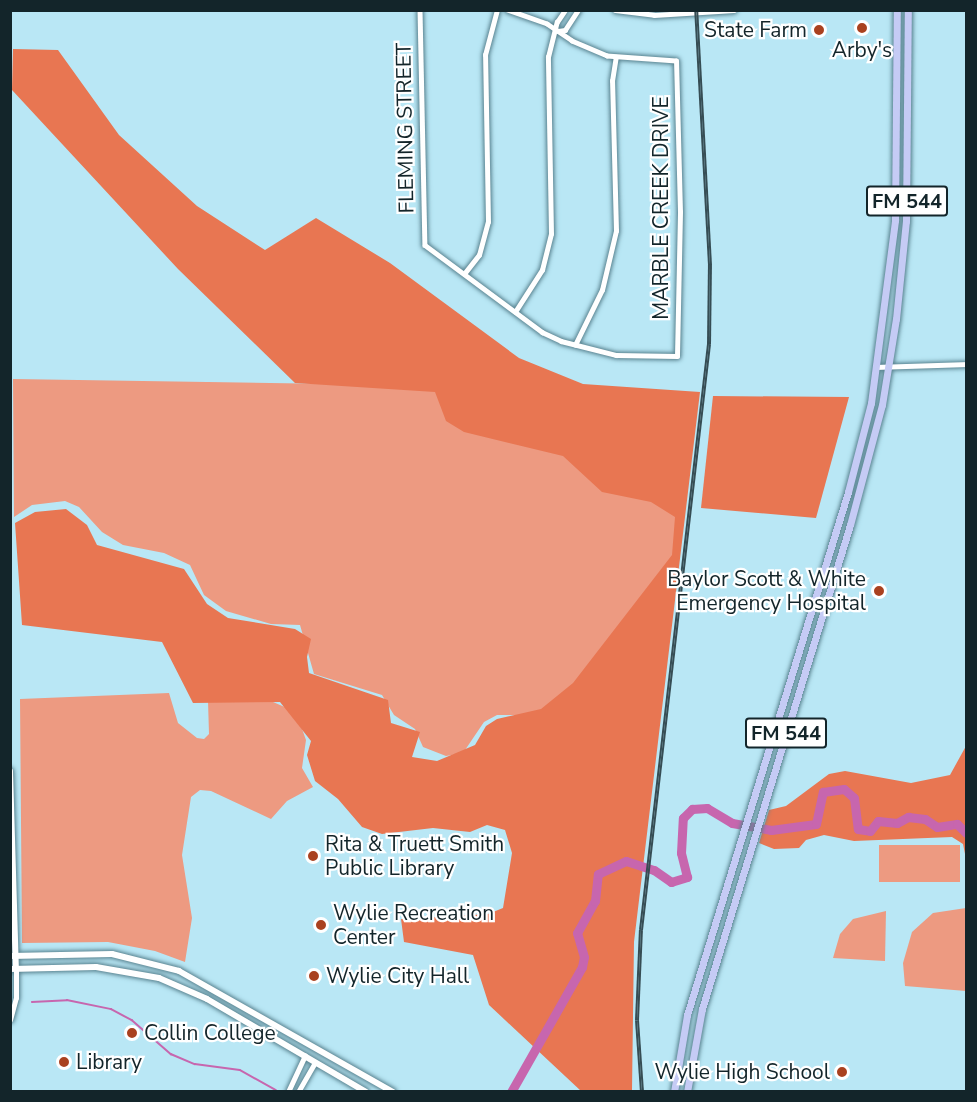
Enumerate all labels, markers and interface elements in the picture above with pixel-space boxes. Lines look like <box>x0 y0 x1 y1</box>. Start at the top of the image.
place label: State Farm <box>704 17 807 43</box>
marker: Arby's <box>855 21 869 35</box>
marker: State Farm <box>812 23 826 37</box>
place label: Arby's <box>832 37 892 63</box>
street label: FLEMING STREET <box>391 42 419 214</box>
street label: MARBLE CREEK DRIVE <box>648 96 674 320</box>
road number: FM 544 <box>865 184 949 218</box>
place label: Baylor Scott & White Emergency Hospital <box>667 566 866 616</box>
marker: Baylor Scott & White Emergency Hospital <box>870 582 888 600</box>
road number: FM 544 <box>744 716 828 750</box>
place label: Rita & Truett Smith Public Library <box>325 831 504 881</box>
marker: Rita & Truett Smith Public Library <box>306 849 320 863</box>
place label: Wylie Recreation Center <box>333 900 494 950</box>
marker: Wylie Recreation Center <box>314 918 328 932</box>
place label: Wylie City Hall <box>326 963 469 989</box>
marker: Wylie City Hall <box>307 969 321 983</box>
place label: Collin College <box>144 1020 276 1046</box>
marker: Collin College <box>125 1026 139 1040</box>
place label: Library <box>76 1049 142 1075</box>
marker: Library <box>57 1055 71 1069</box>
place label: Wylie High School <box>654 1059 830 1085</box>
marker: Wylie High School <box>835 1065 849 1079</box>

